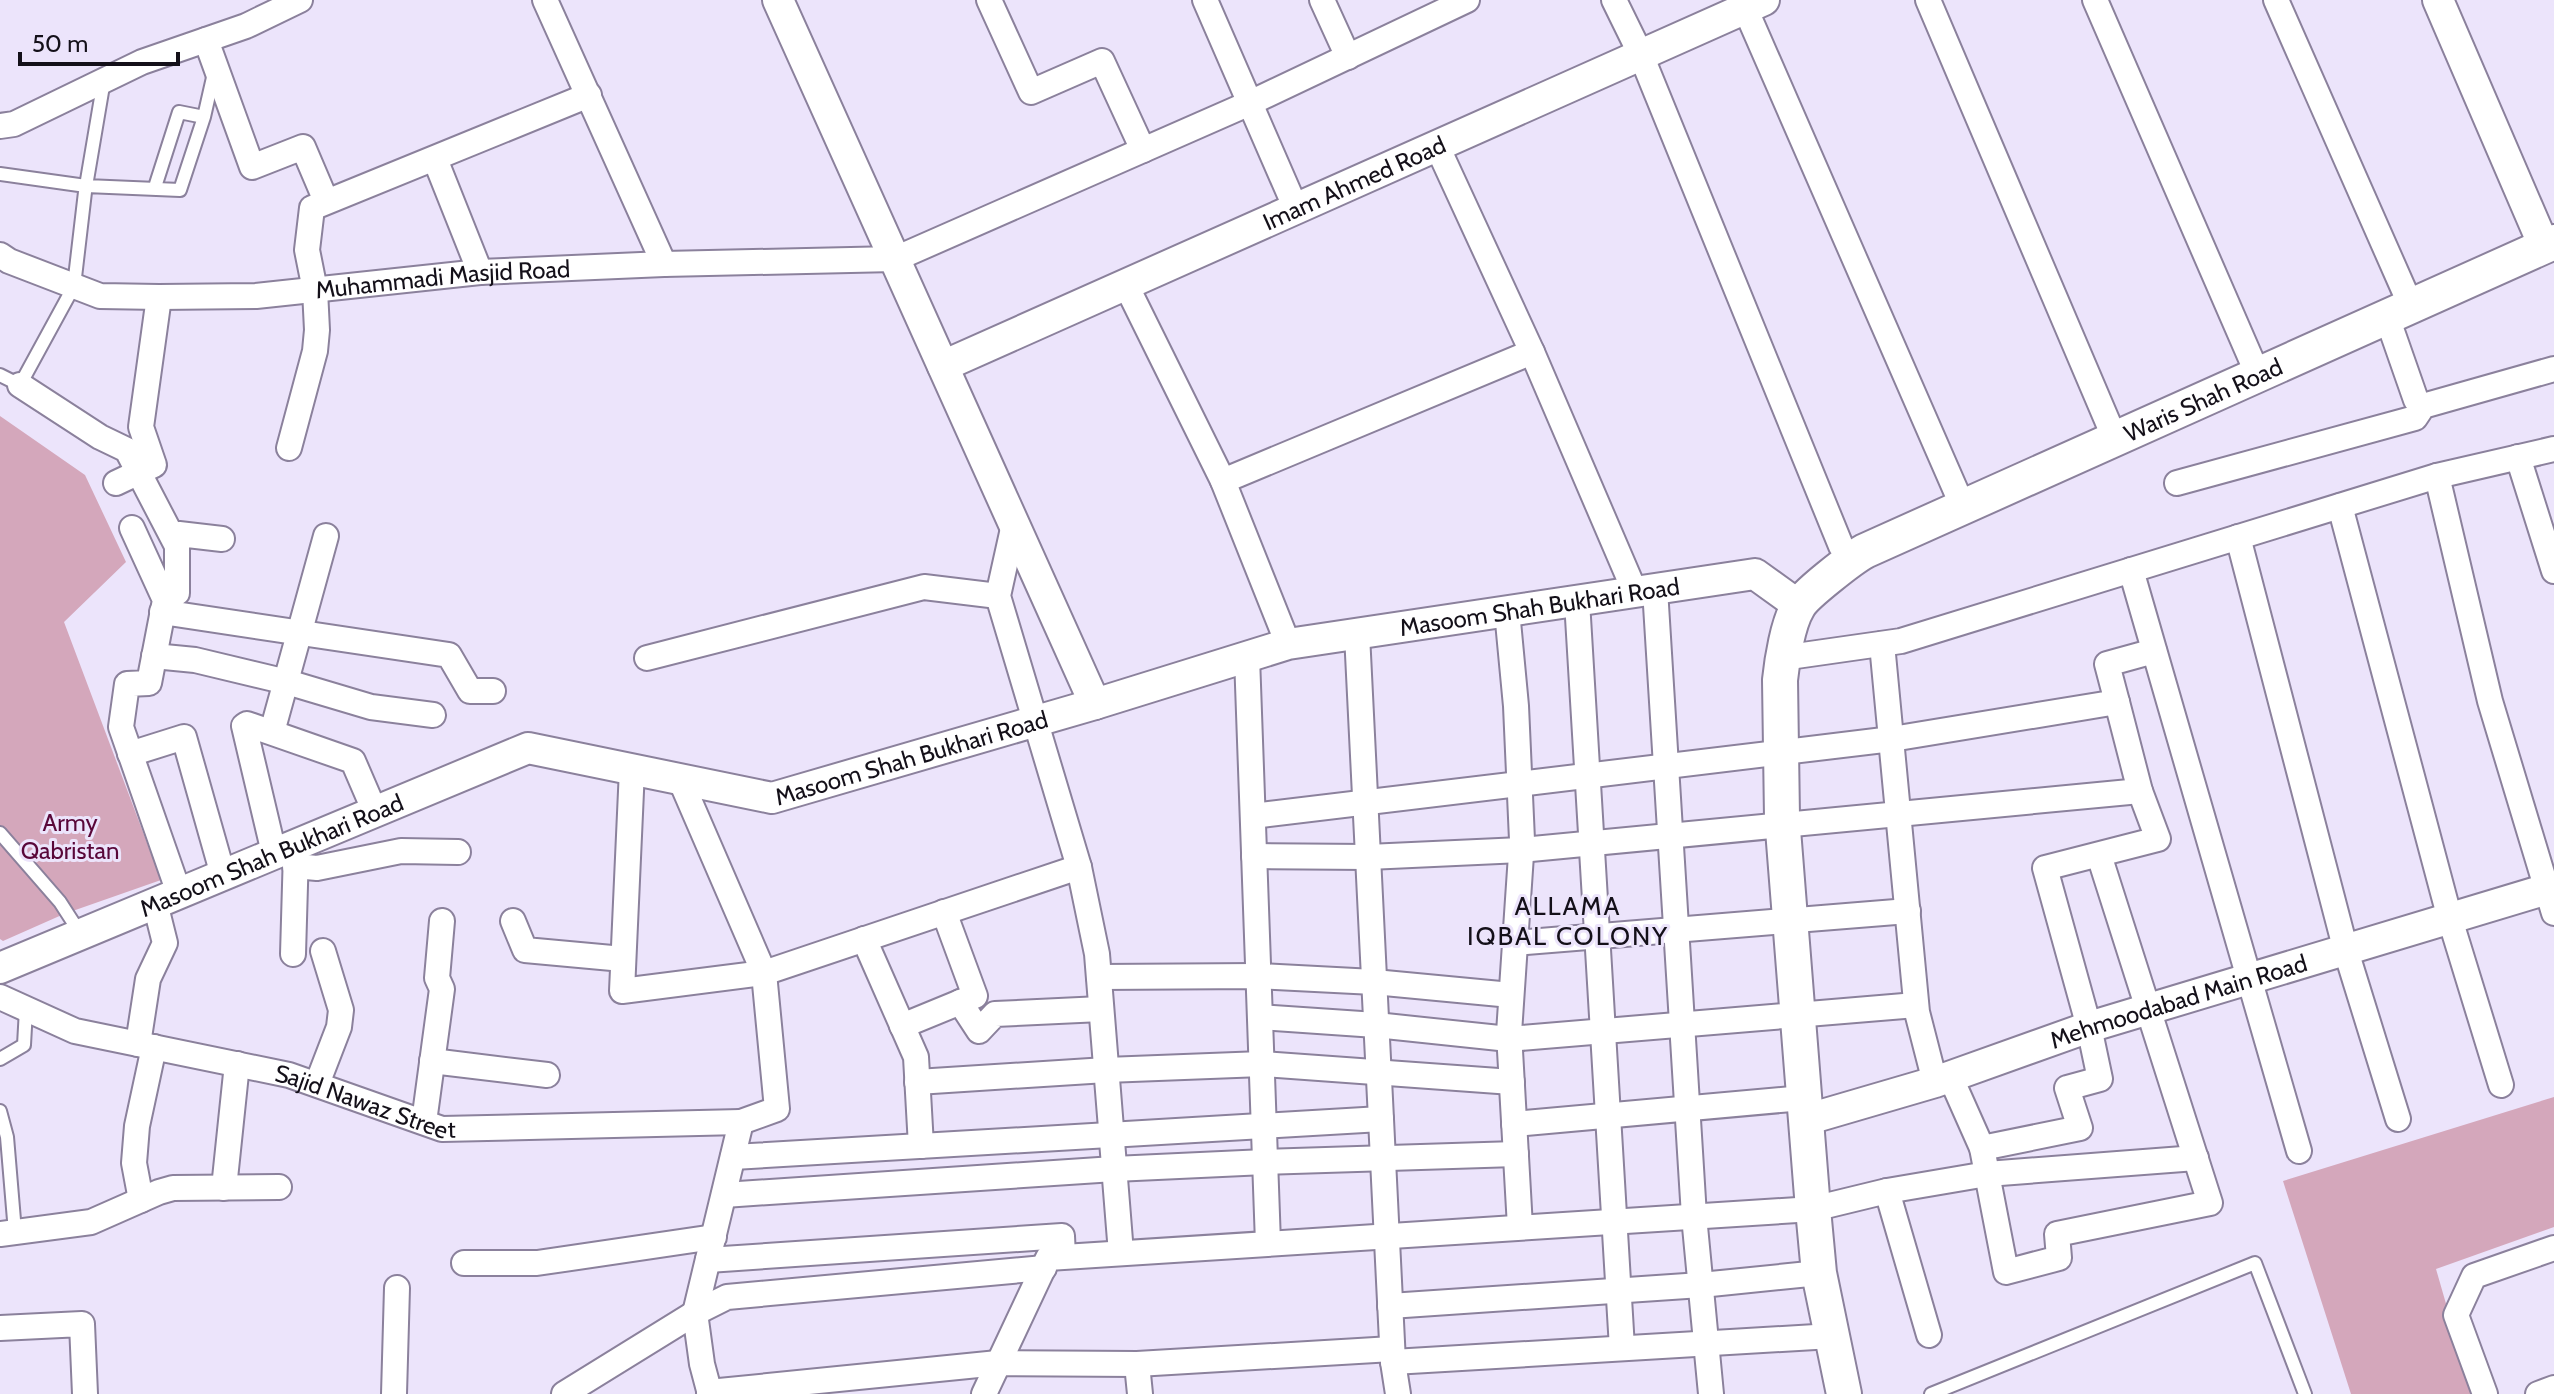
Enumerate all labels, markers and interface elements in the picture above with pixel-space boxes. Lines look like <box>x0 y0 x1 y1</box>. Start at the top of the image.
scale bar <box>20 16 178 66</box>
text: 50 m <box>32 29 88 58</box>
street label: Imam Ahmed Road <box>1258 129 1450 236</box>
street label: Muhammadi Masjid Road <box>314 254 571 304</box>
street label: Waris Shah Road <box>2120 351 2287 447</box>
street label: Masoom Shah Bukhari Road <box>1398 571 1682 642</box>
street label: Masoom Shah Bukhari Road <box>771 704 1051 811</box>
street label: Masoom Shah Bukhari Road <box>135 787 408 923</box>
park label: Army Qabristan <box>21 808 119 865</box>
district label: ALLAMA IQBAL COLONY <box>1467 890 1669 952</box>
street label: Mehmoodabad Main Road <box>2046 948 2310 1054</box>
street label: Sajid Nawaz Street <box>273 1058 456 1145</box>

